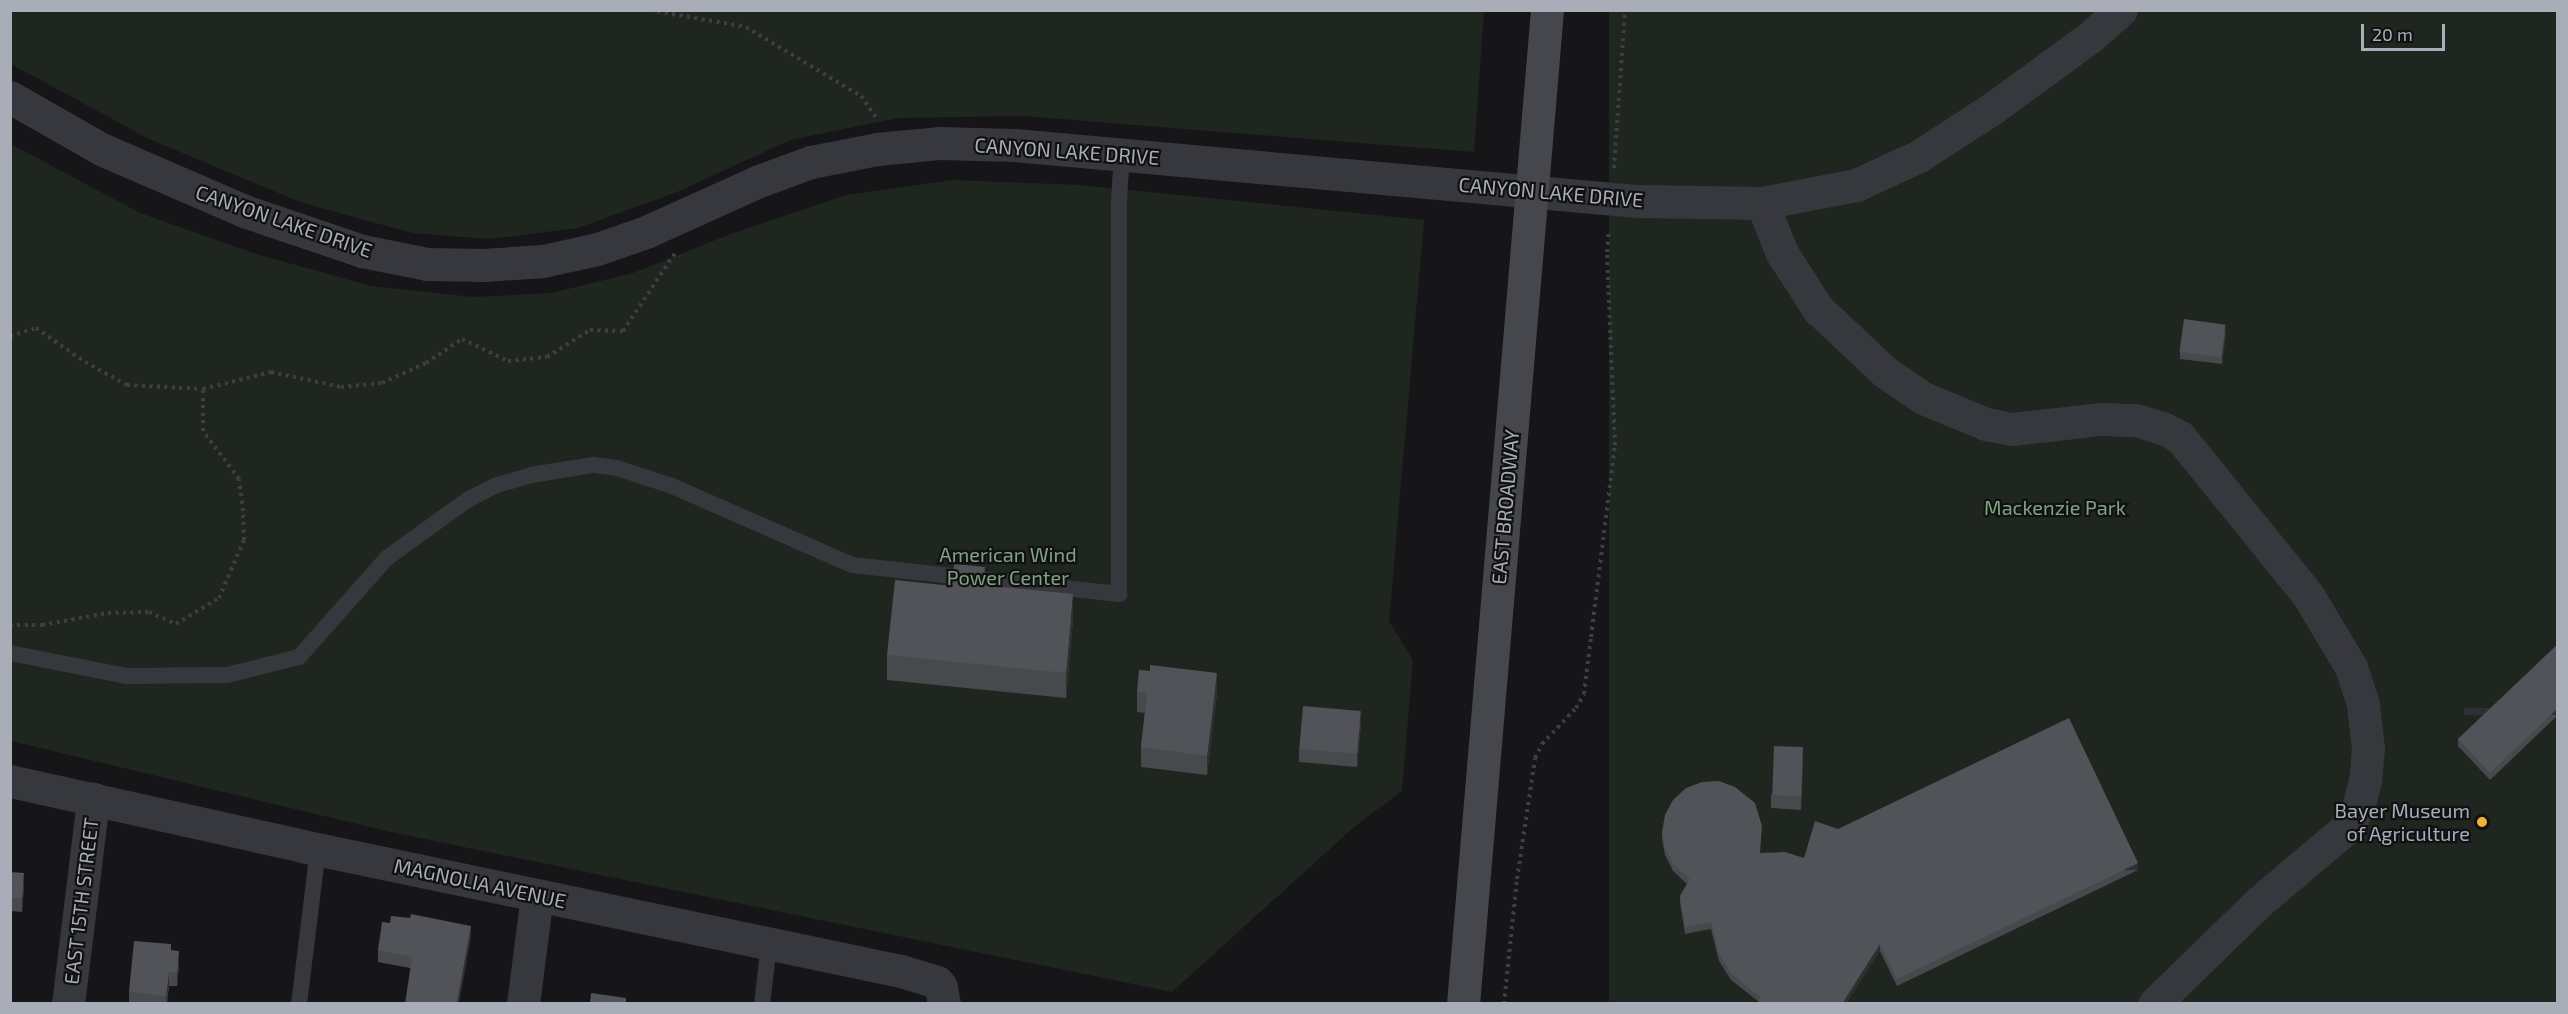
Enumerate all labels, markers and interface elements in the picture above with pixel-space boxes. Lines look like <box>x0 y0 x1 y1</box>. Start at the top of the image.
scale bar <box>2364 12 2448 50</box>
text: 20 m <box>2372 23 2413 45</box>
street label: CANYON LAKE DRIVE <box>974 133 1160 169</box>
street label: CANYON LAKE DRIVE <box>1458 172 1644 212</box>
street label: CANYON LAKE DRIVE <box>193 179 375 263</box>
street label: EAST BROADWAY <box>1486 428 1524 586</box>
park label: Mackenzie Park <box>1984 495 2126 519</box>
park label: American Wind Power Center <box>939 543 1077 590</box>
place label: Bayer Museum of Agriculture <box>2334 798 2470 845</box>
marker: Bayer Museum of Agriculture <box>2475 815 2489 829</box>
street label: EAST 15TH STREET <box>59 816 103 986</box>
street label: MAGNOLIA AVENUE <box>391 853 569 913</box>

